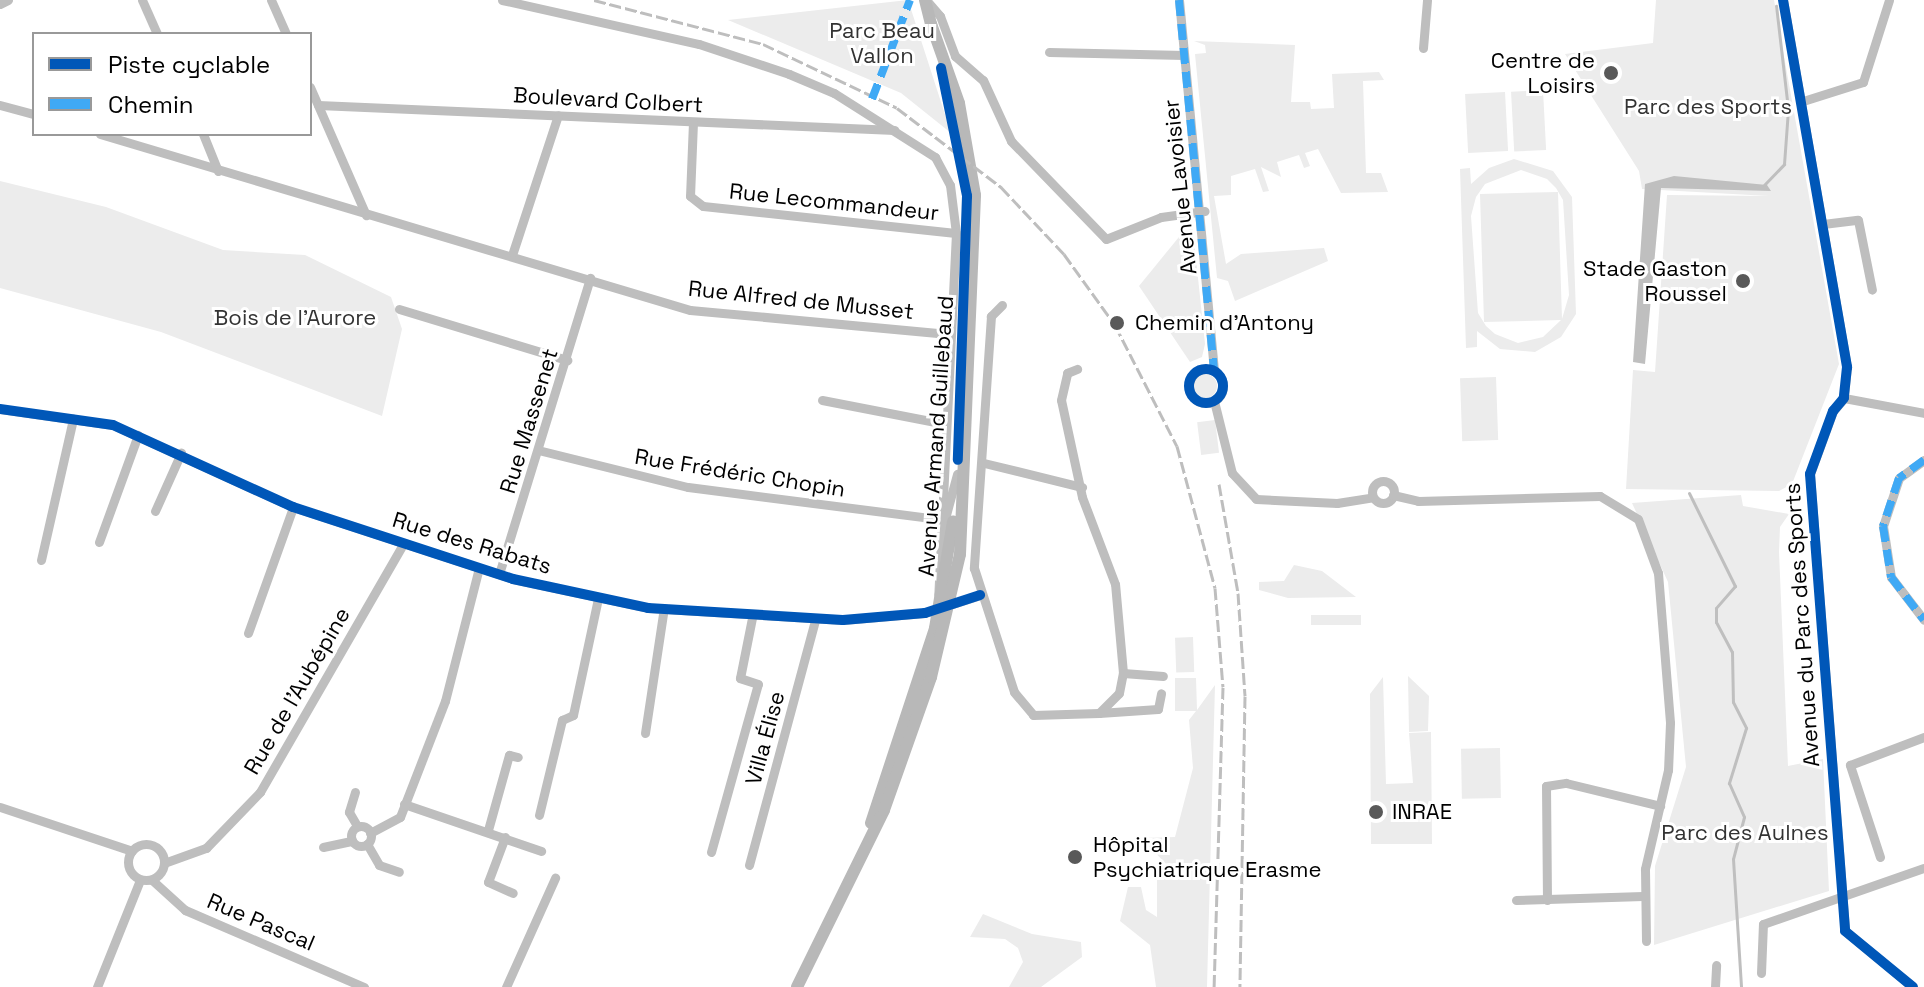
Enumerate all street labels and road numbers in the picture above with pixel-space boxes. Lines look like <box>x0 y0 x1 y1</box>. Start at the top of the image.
street label: Boulevard Colbert <box>512 82 704 118</box>
street label: Avenue Lavoisier <box>1158 98 1202 276</box>
street label: Rue Lecommandeur <box>728 178 940 226</box>
street label: Rue Alfred de Musset <box>687 275 915 325</box>
street label: Avenue Armand Guillebaud <box>913 295 959 577</box>
street label: Rue Massenet <box>494 345 564 497</box>
street label: Rue Frédéric Chopin <box>633 443 847 503</box>
street label: Avenue du Parc des Sports <box>1779 482 1825 768</box>
street label: Rue des Rabats <box>389 506 555 580</box>
street label: Rue de l'Aubépine <box>238 603 356 779</box>
street label: Villa Élise <box>740 688 790 788</box>
street label: Rue Pascal <box>203 888 319 956</box>

